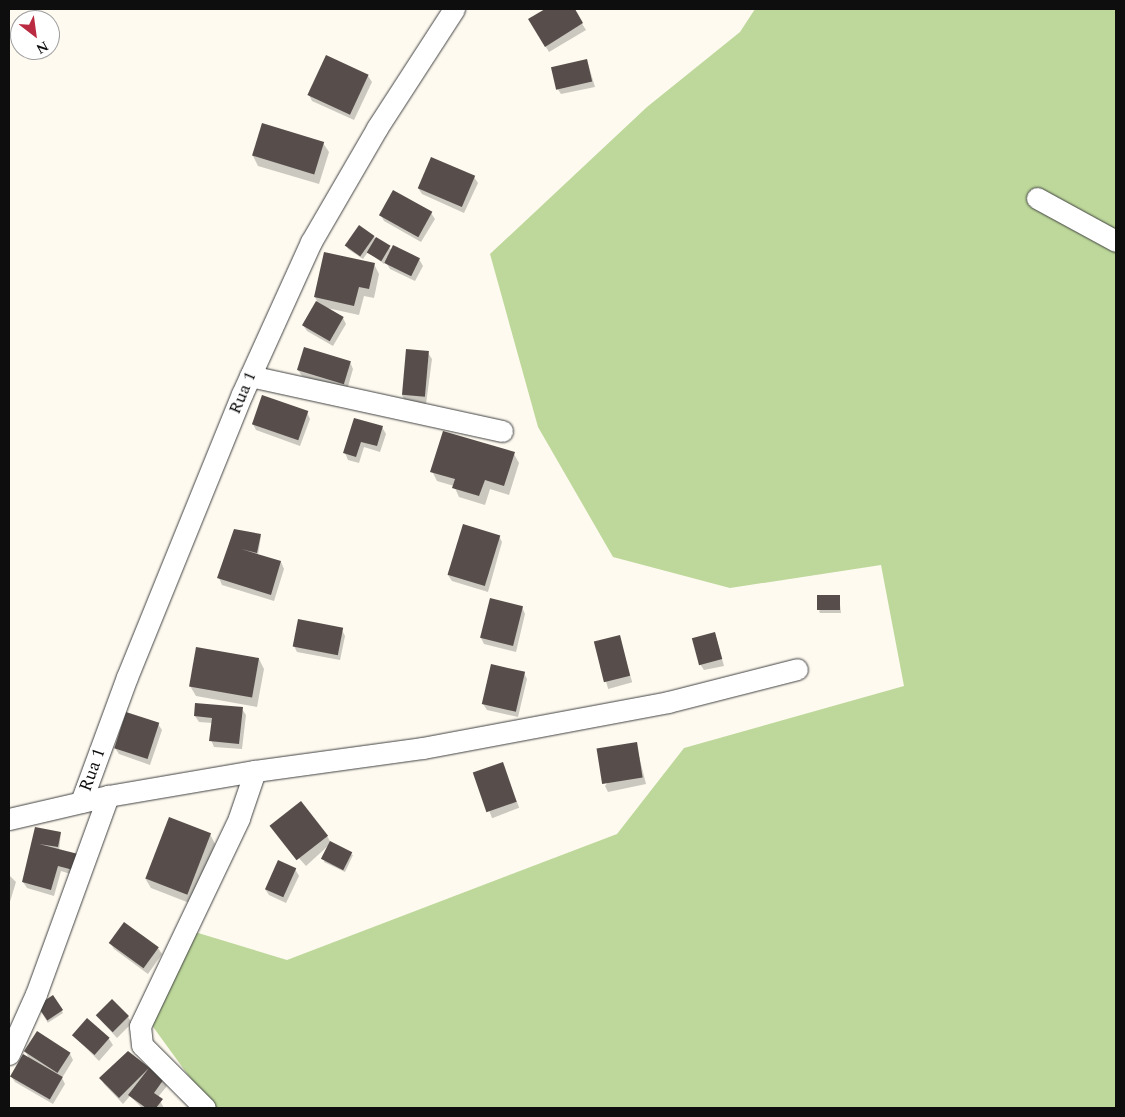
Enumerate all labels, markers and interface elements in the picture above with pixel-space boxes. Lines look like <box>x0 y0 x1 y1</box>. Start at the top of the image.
north arrow <box>10 10 60 60</box>
text: N <box>32 36 52 60</box>
street label: Rua 1 <box>224 368 262 418</box>
street label: Rua 1 <box>75 745 111 795</box>

